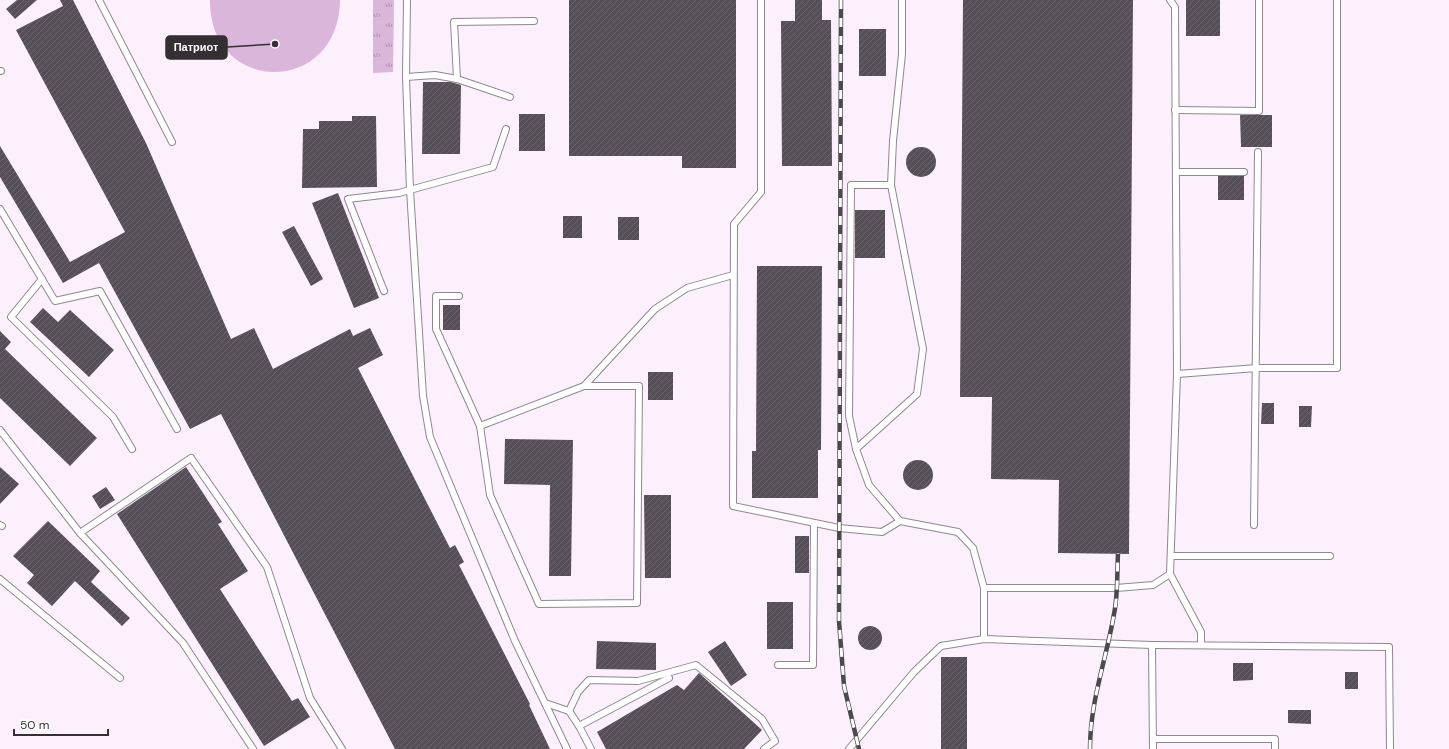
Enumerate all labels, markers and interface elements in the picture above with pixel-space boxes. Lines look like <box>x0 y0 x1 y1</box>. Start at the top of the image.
callout: Патриот <box>166 36 227 59</box>
text: Патриот <box>174 40 219 54</box>
scale bar <box>14 711 108 737</box>
text: 50 m <box>20 717 49 733</box>

